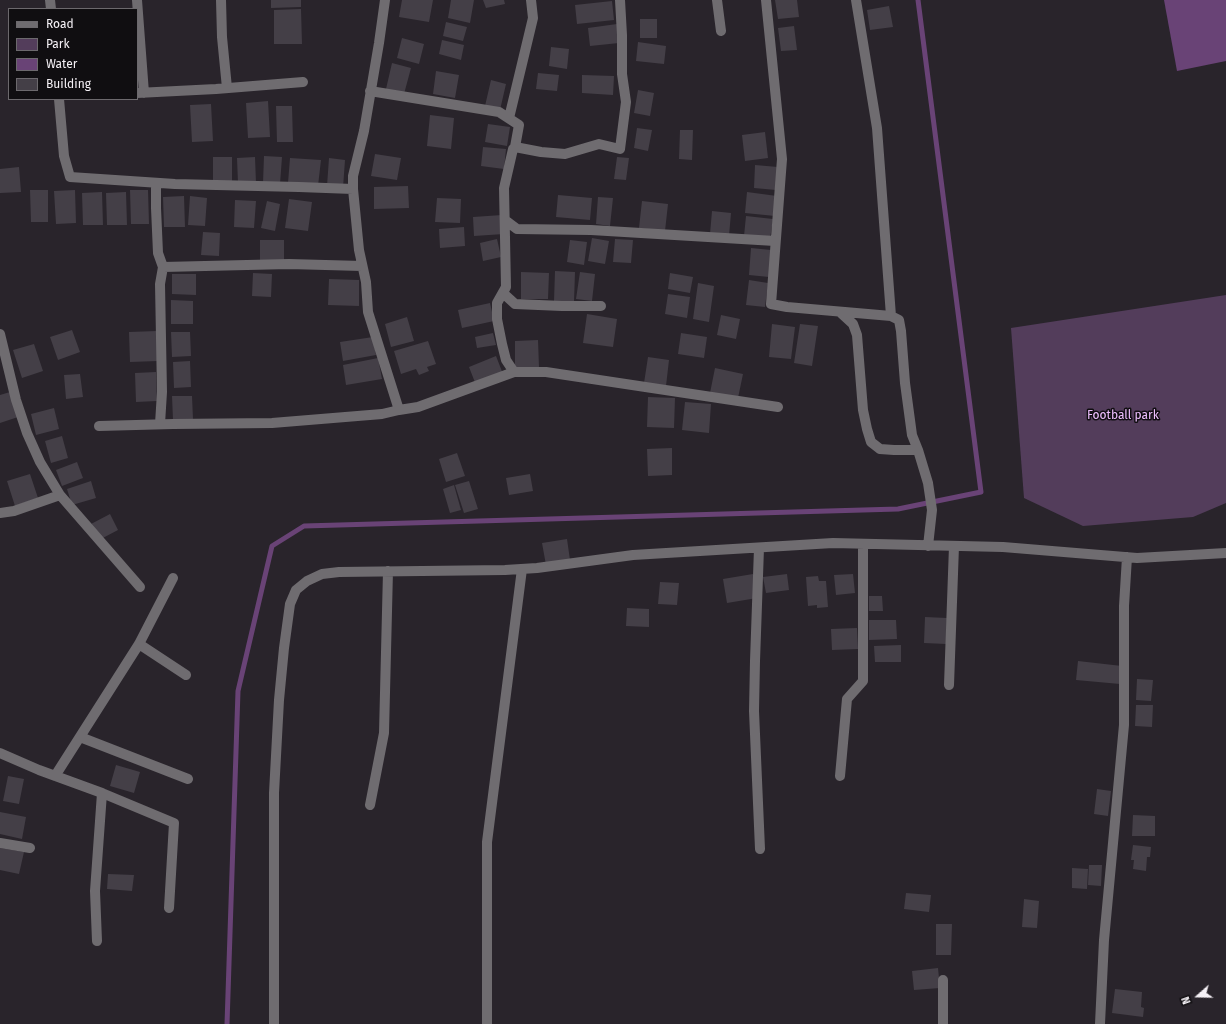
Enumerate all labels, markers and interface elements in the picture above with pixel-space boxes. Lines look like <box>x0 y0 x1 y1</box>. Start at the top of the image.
legend <box>8 8 138 100</box>
text: Road <box>46 17 74 31</box>
text: Park <box>46 37 70 51</box>
text: Water <box>46 57 77 71</box>
text: Building <box>46 77 91 91</box>
park label: Football park <box>1087 409 1159 423</box>
north arrow <box>1178 976 1218 1016</box>
text: N <box>1179 995 1194 1006</box>

